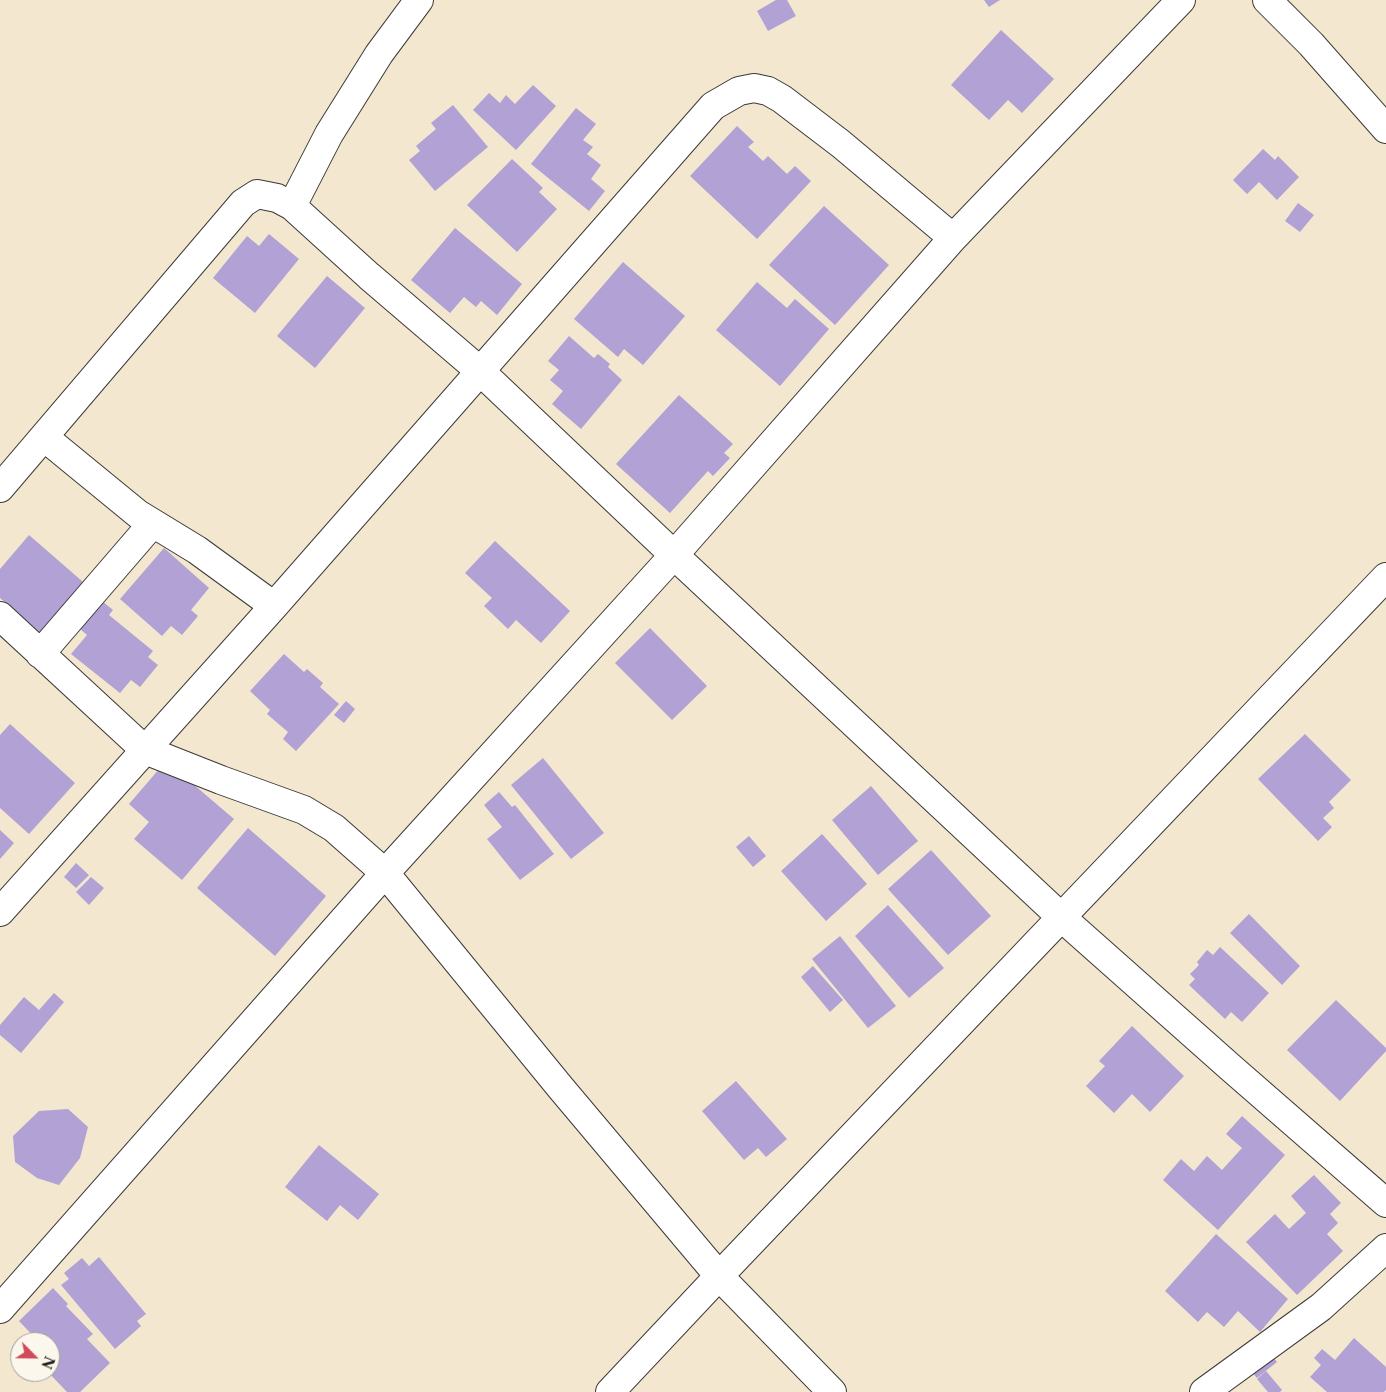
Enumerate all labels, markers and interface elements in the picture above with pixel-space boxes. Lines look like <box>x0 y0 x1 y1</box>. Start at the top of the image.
north arrow <box>10 1332 60 1382</box>
text: N <box>37 1353 59 1372</box>

